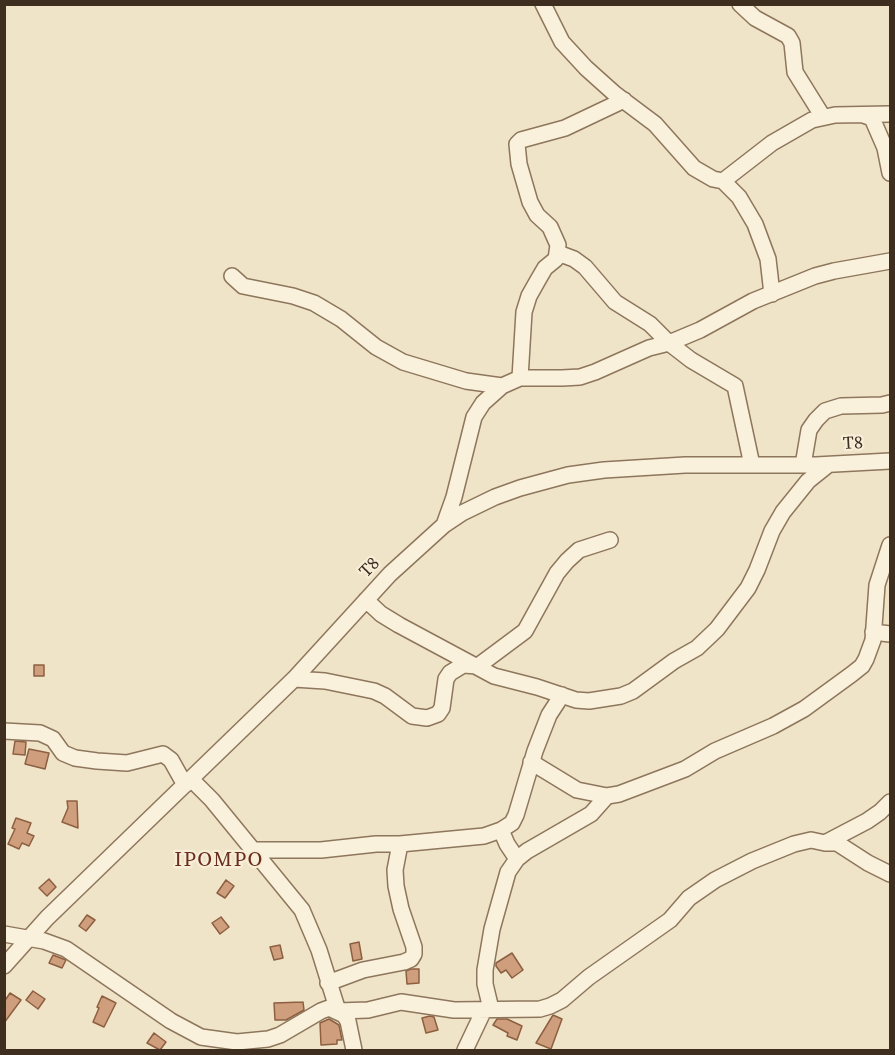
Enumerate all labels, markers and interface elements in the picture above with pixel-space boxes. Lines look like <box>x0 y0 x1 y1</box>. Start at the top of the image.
street label: T8 <box>843 433 863 455</box>
street label: T8 <box>355 553 385 583</box>
district label: IPOMPO <box>174 848 264 874</box>

